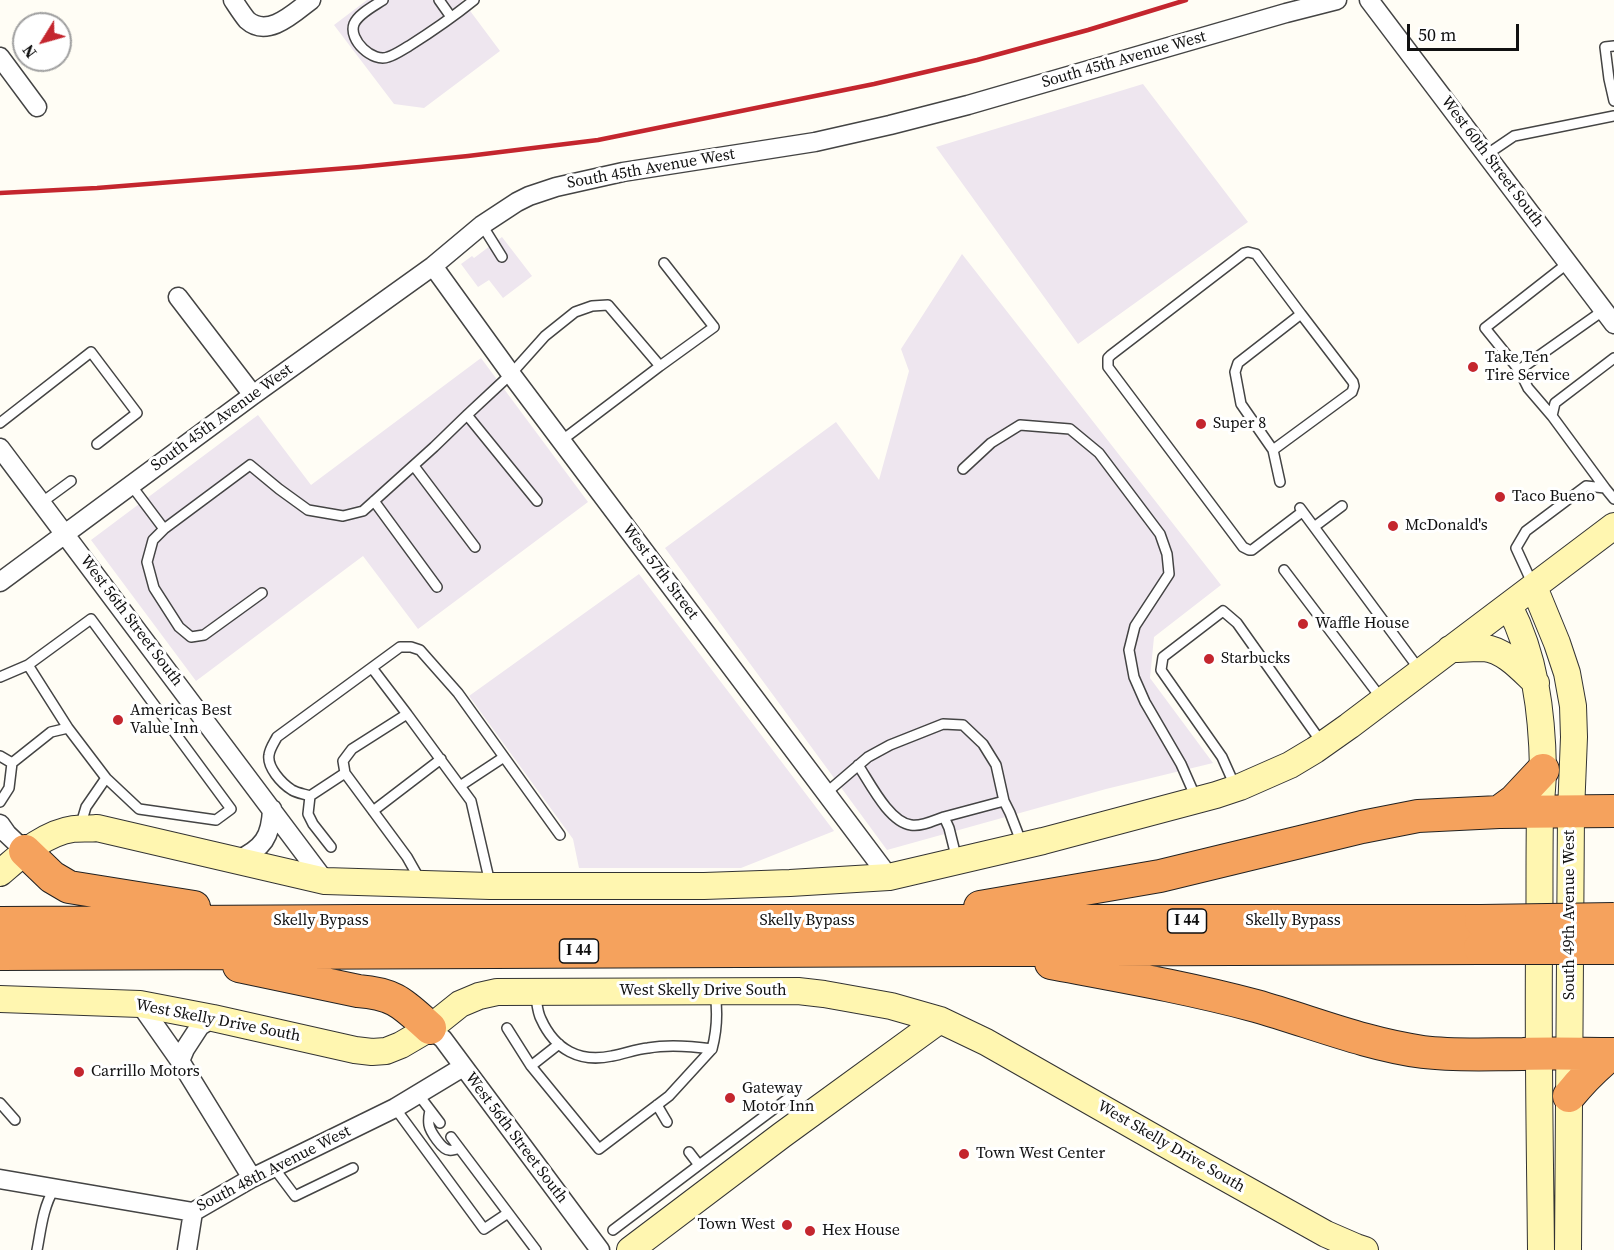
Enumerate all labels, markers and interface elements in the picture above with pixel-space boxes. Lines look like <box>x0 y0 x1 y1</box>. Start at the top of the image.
north arrow <box>12 12 72 72</box>
scale bar <box>1410 12 1522 50</box>
text: 50 m <box>1418 22 1456 47</box>
street label: South 45th Avenue West <box>1040 27 1208 93</box>
text: N <box>17 40 42 63</box>
street label: West 60th Street South <box>1437 93 1547 231</box>
street label: South 45th Avenue West <box>566 145 736 193</box>
place label: Take Ten Tire Service <box>1485 348 1570 386</box>
street label: South 45th Avenue West <box>148 360 296 476</box>
marker: Take Ten Tire Service <box>1466 360 1480 374</box>
place label: Super 8 <box>1213 414 1266 434</box>
marker: Super 8 <box>1194 417 1208 431</box>
place label: Taco Bueno <box>1512 487 1595 507</box>
marker: Taco Bueno <box>1493 490 1507 504</box>
place label: McDonald's <box>1405 516 1488 536</box>
marker: McDonald's <box>1386 519 1400 533</box>
street label: West 57th Street <box>618 521 702 623</box>
street label: West 56th Street South <box>76 552 186 690</box>
place label: Waffle House <box>1315 614 1409 634</box>
marker: Waffle House <box>1296 617 1310 631</box>
place label: Starbucks <box>1221 649 1290 669</box>
marker: Starbucks <box>1202 652 1216 666</box>
place label: Americas Best Value Inn <box>130 701 232 739</box>
marker: Americas Best Value Inn <box>111 713 125 727</box>
street label: South 49th Avenue West <box>1560 830 1580 1000</box>
road number: I 44 <box>1168 909 1206 933</box>
street label: Skelly Bypass <box>273 911 369 931</box>
street label: Skelly Bypass <box>759 911 855 931</box>
street label: Skelly Bypass <box>1245 911 1341 931</box>
road number: I 44 <box>560 939 598 963</box>
street label: West Skelly Drive South <box>619 981 787 1001</box>
street label: West Skelly Drive South <box>134 996 302 1046</box>
place label: Carrillo Motors <box>91 1062 200 1082</box>
marker: Carrillo Motors <box>72 1065 86 1079</box>
street label: West 56th Street South <box>461 1069 571 1207</box>
place label: Gateway Motor Inn <box>742 1079 815 1117</box>
marker: Gateway Motor Inn <box>723 1091 737 1105</box>
street label: West Skelly Drive South <box>1094 1097 1248 1197</box>
street label: South 48th Avenue West <box>194 1122 354 1216</box>
place label: Town West Center <box>976 1144 1105 1164</box>
marker: Town West Center <box>957 1147 971 1161</box>
place label: Town West <box>697 1215 775 1235</box>
marker: Town West <box>780 1218 794 1232</box>
place label: Hex House <box>822 1221 900 1241</box>
marker: Hex House <box>803 1224 817 1238</box>

